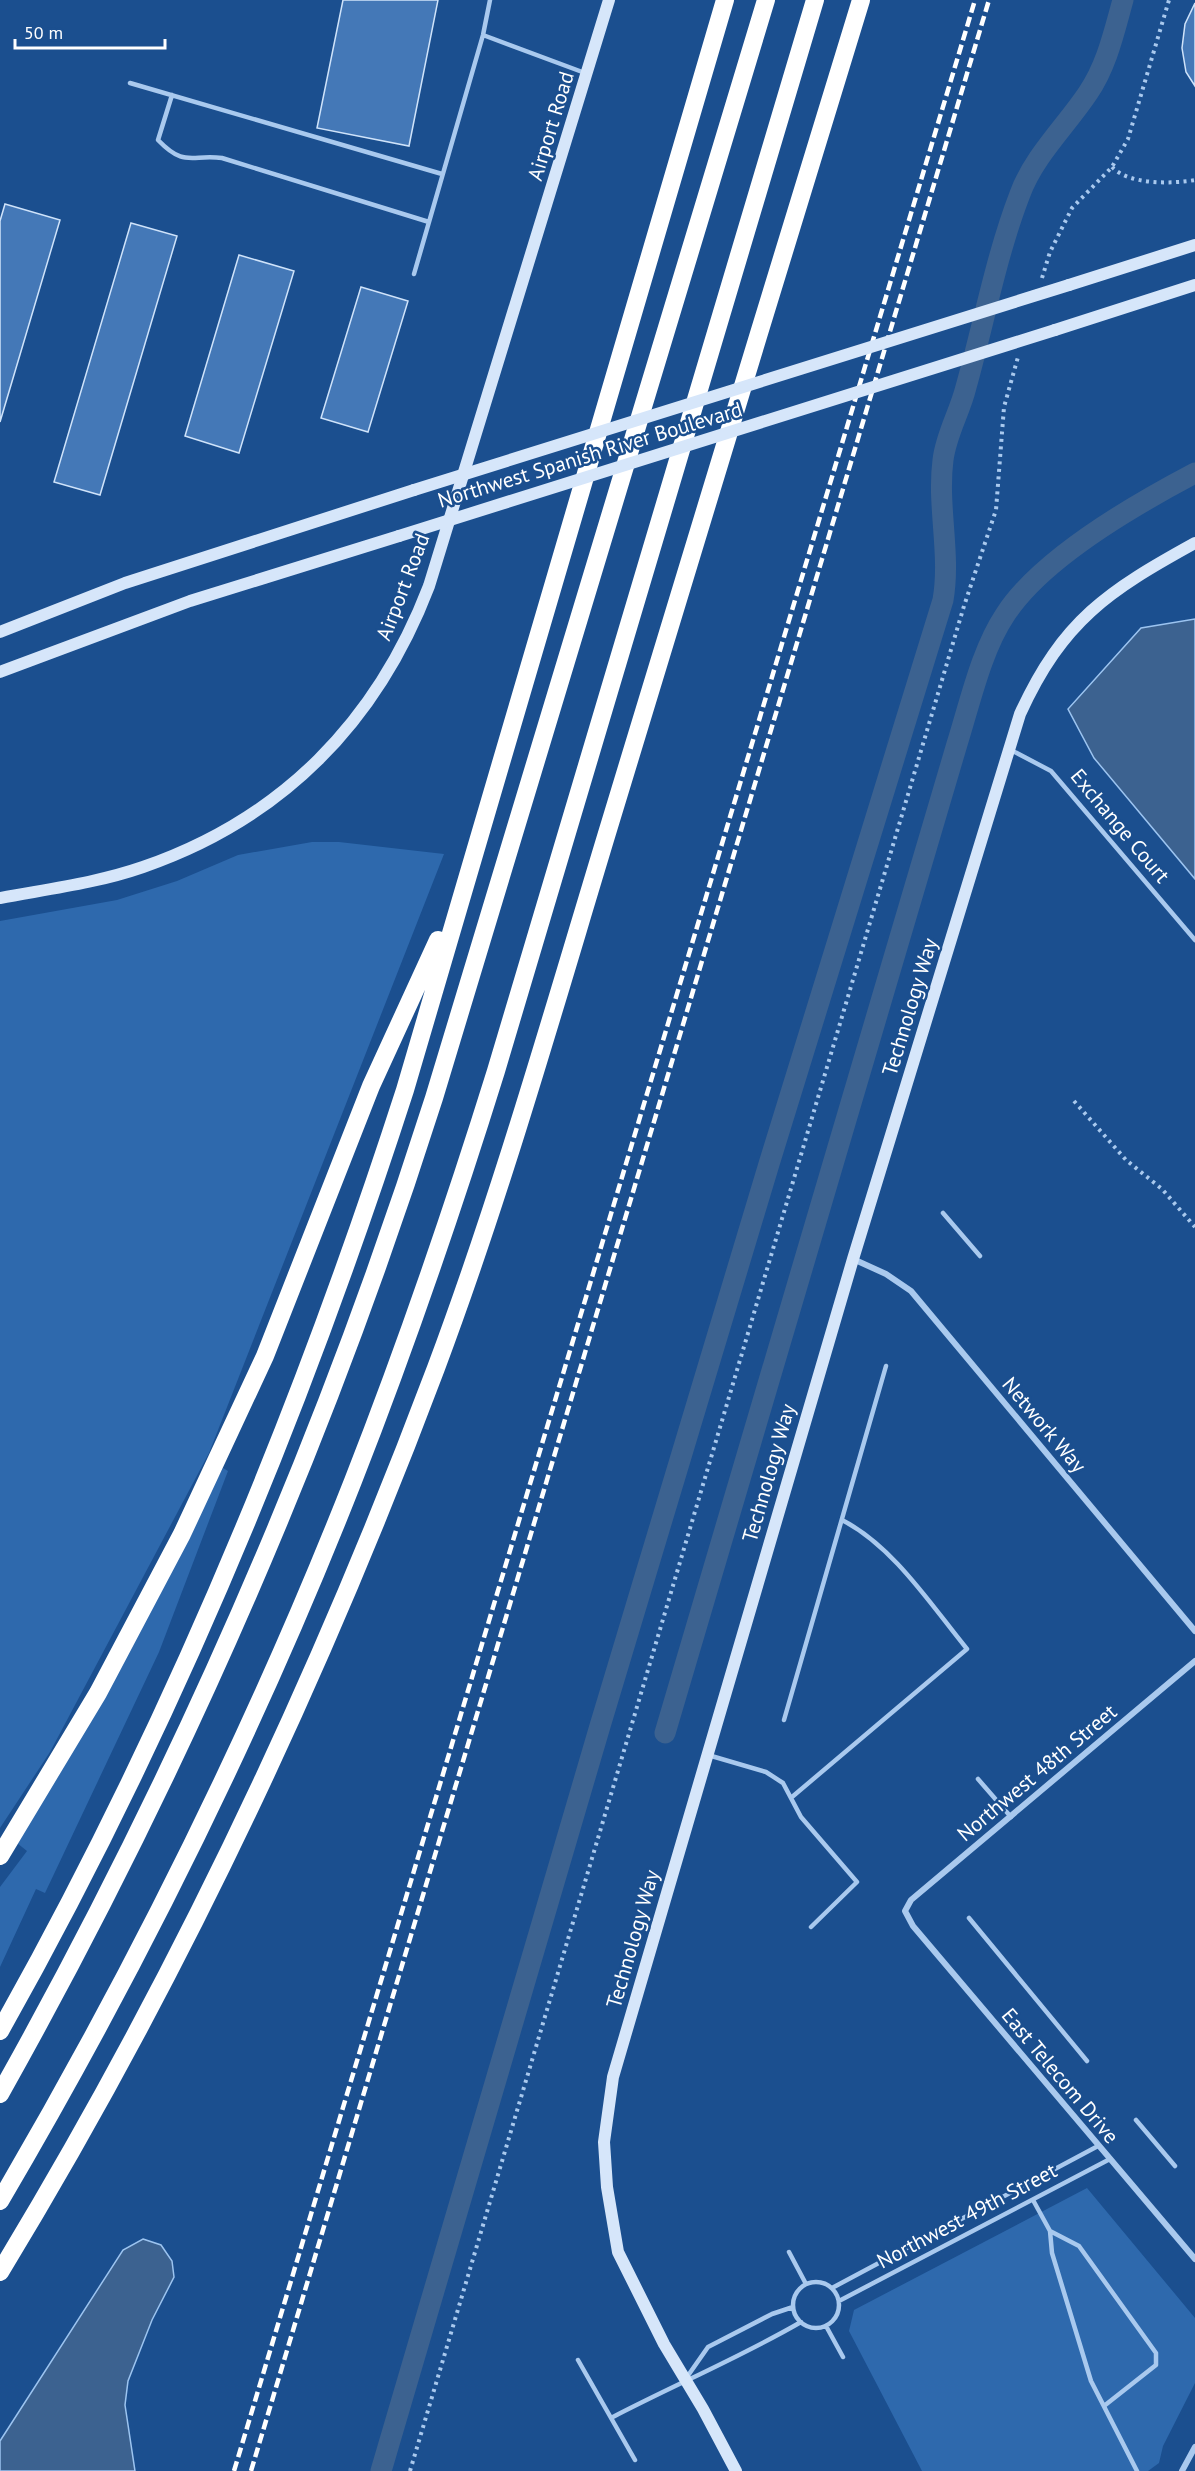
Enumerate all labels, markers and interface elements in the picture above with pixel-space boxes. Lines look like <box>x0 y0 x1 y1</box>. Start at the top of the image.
scale bar <box>15 12 165 50</box>
text: 50 m <box>24 21 63 44</box>
street label: Airport Road <box>521 68 580 184</box>
street label: Northwest Spanish River Boulevard <box>434 395 745 514</box>
street label: Airport Road <box>370 529 435 644</box>
street label: Exchange Court <box>1065 763 1176 888</box>
street label: Technology Way <box>876 934 943 1079</box>
street label: Network Way <box>996 1371 1092 1478</box>
street label: Technology Way <box>736 1400 801 1545</box>
street label: Northwest 48th Street <box>951 1698 1122 1847</box>
street label: Technology Way <box>600 1866 665 2011</box>
street label: East Telecom Drive <box>996 2002 1125 2149</box>
street label: Northwest 49th Street <box>872 2157 1061 2274</box>

